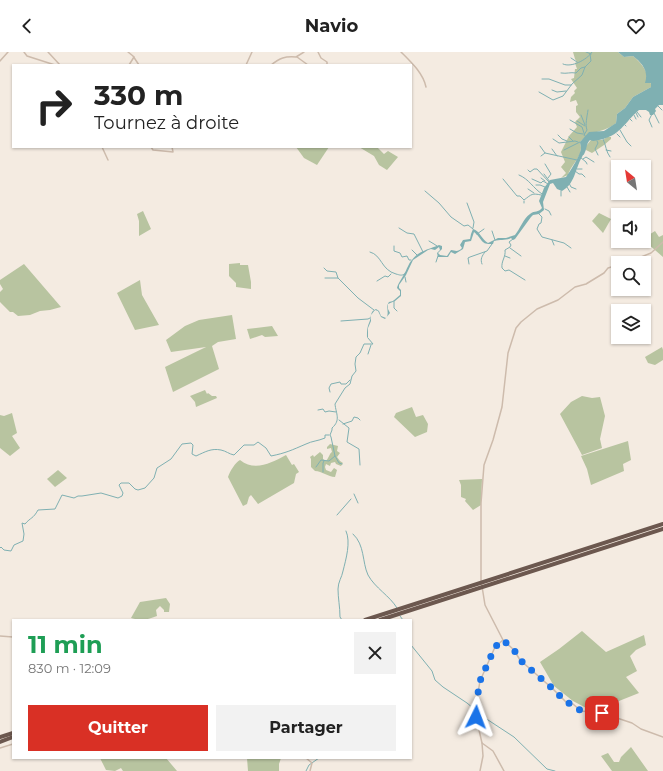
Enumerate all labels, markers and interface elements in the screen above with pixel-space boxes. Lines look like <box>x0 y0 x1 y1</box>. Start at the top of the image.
icon: back <box>16 15 38 37</box>
text: Navio <box>305 15 358 37</box>
icon: heart <box>625 15 647 37</box>
text: 330 m <box>94 78 183 112</box>
icon: right <box>28 80 80 132</box>
text: Tournez à droite <box>94 112 239 134</box>
north arrow <box>611 160 651 200</box>
map controls <box>611 160 651 344</box>
button: sound <box>611 208 651 248</box>
button: search <box>611 256 651 296</box>
button: layers <box>611 304 651 344</box>
text: 11 min <box>28 630 103 659</box>
button: close <box>354 632 396 674</box>
text: 830 m · 12:09 <box>28 660 111 676</box>
position arrow <box>455 696 497 738</box>
pin <box>585 696 619 730</box>
icon: arrive <box>591 702 613 724</box>
button: Quitter <box>28 705 208 751</box>
button: Partager <box>216 705 396 751</box>

